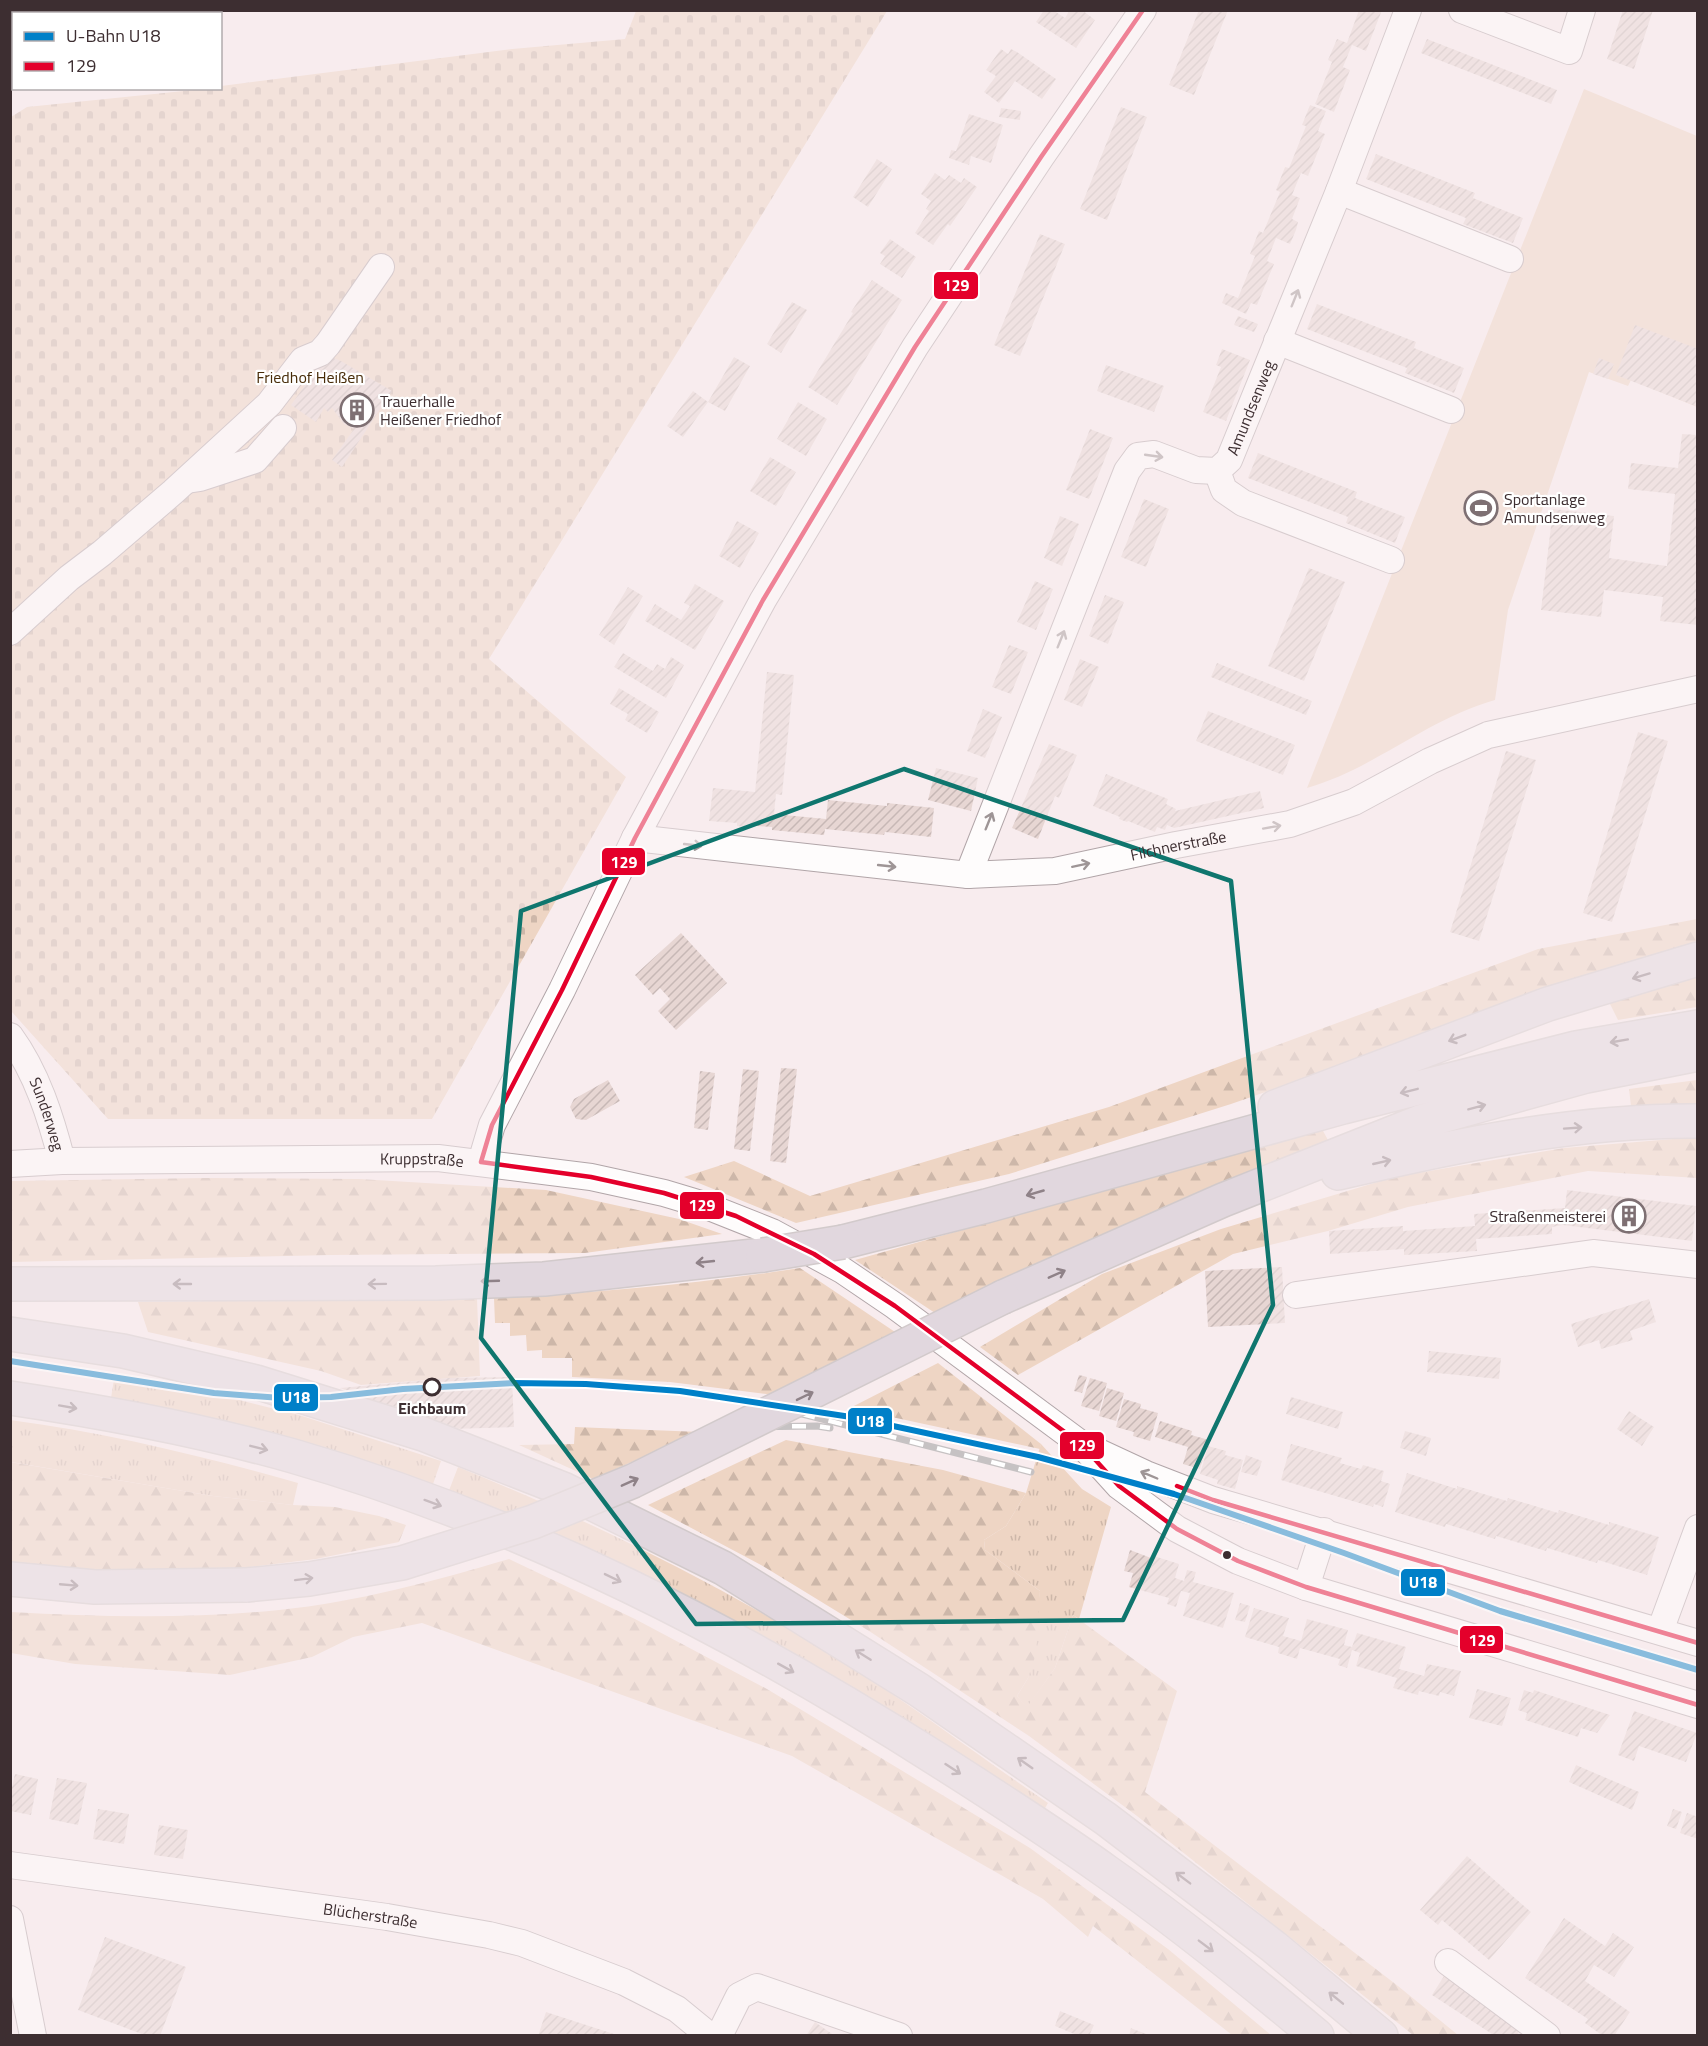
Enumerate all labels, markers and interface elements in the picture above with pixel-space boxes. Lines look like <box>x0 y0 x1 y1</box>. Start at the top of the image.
legend <box>12 12 222 90</box>
text: U-Bahn U18 <box>66 22 161 49</box>
text: 129 <box>66 52 96 79</box>
line badge: 129 <box>933 271 979 300</box>
text: 129 <box>943 273 969 297</box>
one-way arrow <box>1290 289 1301 307</box>
street label: Amundsenweg <box>1220 356 1281 459</box>
park label: Friedhof Heißen <box>256 365 364 389</box>
place label: Trauerhalle Heißener Friedhof <box>380 389 502 431</box>
building icon: Trauerhalle Heißener Friedhof <box>339 392 375 428</box>
one-way arrow <box>1144 451 1163 462</box>
place label: Sportanlage Amundsenweg <box>1504 487 1605 529</box>
sports icon: Sportanlage Amundsenweg <box>1463 490 1499 526</box>
one-way arrow <box>1056 631 1067 649</box>
one-way arrow <box>984 812 995 831</box>
one-way arrow <box>1262 821 1282 832</box>
street label: Filchnerstraße <box>1128 824 1228 867</box>
one-way arrow <box>683 840 703 851</box>
line badge: 129 <box>601 847 646 876</box>
text: 129 <box>611 850 637 874</box>
one-way arrow <box>1071 859 1090 871</box>
one-way arrow <box>877 861 897 872</box>
one-way arrow <box>1632 971 1651 982</box>
one-way arrow <box>1448 1033 1467 1044</box>
one-way arrow <box>1610 1035 1630 1046</box>
street label: Sunderweg <box>23 1073 71 1154</box>
one-way arrow <box>1400 1085 1419 1097</box>
one-way arrow <box>1467 1100 1486 1112</box>
one-way arrow <box>1563 1122 1583 1133</box>
street label: Kruppstraße <box>380 1146 465 1173</box>
one-way arrow <box>1372 1156 1391 1168</box>
one-way arrow <box>1026 1187 1045 1199</box>
line badge: 129 <box>679 1191 725 1220</box>
text: 129 <box>689 1193 715 1217</box>
building icon: Straßenmeisterei <box>1611 1198 1647 1234</box>
place label: Straßenmeisterei <box>1489 1204 1606 1228</box>
one-way arrow <box>696 1257 716 1268</box>
one-way arrow <box>1047 1268 1066 1279</box>
one-way arrow <box>480 1275 500 1286</box>
one-way arrow <box>173 1278 193 1290</box>
one-way arrow <box>368 1278 388 1290</box>
marker: Eichbaum <box>423 1378 441 1396</box>
line badge: U18 <box>273 1383 319 1412</box>
text: U18 <box>282 1385 310 1409</box>
one-way arrow <box>796 1389 814 1401</box>
place label: Eichbaum <box>398 1396 466 1420</box>
one-way arrow <box>58 1402 78 1413</box>
line badge: U18 <box>847 1407 893 1435</box>
text: U18 <box>856 1409 884 1433</box>
line badge: 129 <box>1059 1431 1105 1460</box>
text: 129 <box>1069 1433 1095 1457</box>
one-way arrow <box>249 1442 268 1454</box>
one-way arrow <box>1140 1469 1158 1480</box>
one-way arrow <box>621 1476 639 1487</box>
one-way arrow <box>423 1499 442 1510</box>
unlabelled marker <box>1221 1549 1233 1561</box>
line badge: U18 <box>1400 1568 1446 1597</box>
text: U18 <box>1409 1570 1437 1594</box>
one-way arrow <box>293 1573 313 1584</box>
one-way arrow <box>603 1573 621 1585</box>
one-way arrow <box>58 1580 78 1591</box>
line badge: 129 <box>1459 1625 1504 1654</box>
text: 129 <box>1469 1628 1495 1652</box>
one-way arrow <box>855 1648 872 1660</box>
one-way arrow <box>777 1662 794 1674</box>
one-way arrow <box>1018 1757 1034 1769</box>
one-way arrow <box>944 1763 960 1775</box>
one-way arrow <box>1175 1871 1191 1884</box>
street label: Blücherstraße <box>322 1896 420 1934</box>
one-way arrow <box>1197 1939 1213 1952</box>
one-way arrow <box>1328 1992 1344 2005</box>

